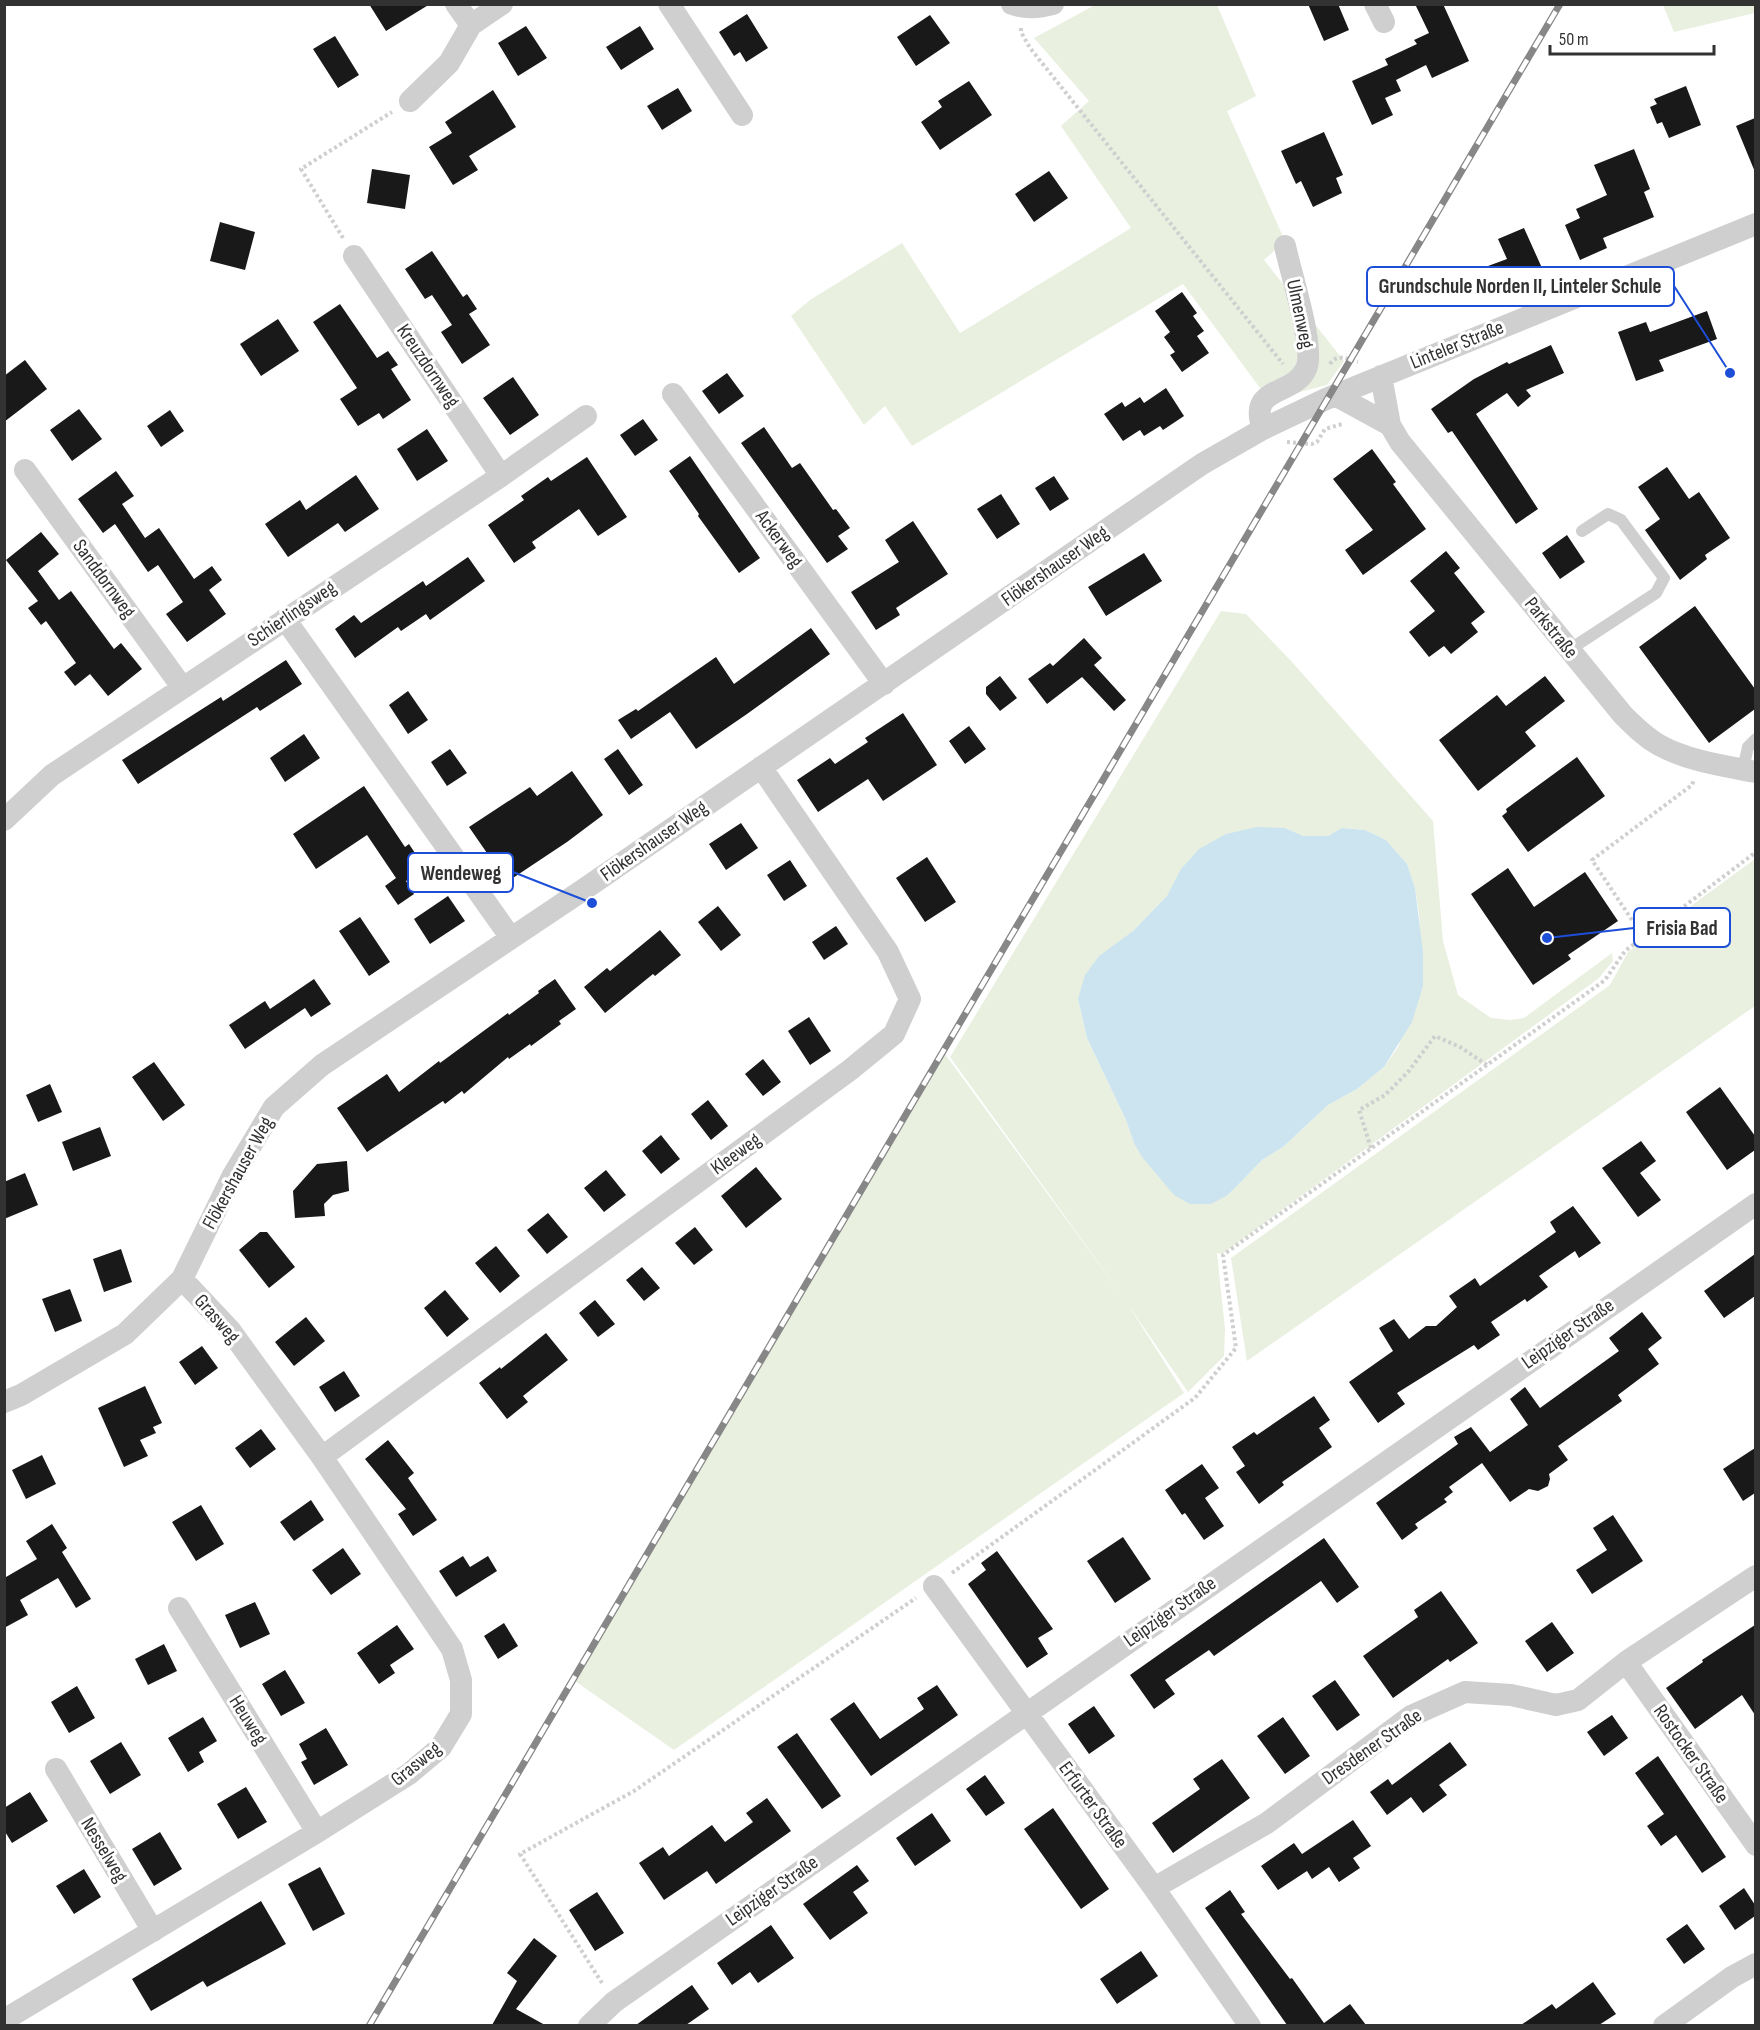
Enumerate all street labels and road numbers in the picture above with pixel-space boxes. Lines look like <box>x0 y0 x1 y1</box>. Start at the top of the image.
street label: Ulmenweg <box>1281 277 1319 351</box>
street label: Linteler Straße <box>1407 315 1507 375</box>
street label: Kreuzdornweg <box>391 320 465 412</box>
street label: Ackerweg <box>749 505 808 573</box>
street label: Flökershauser Weg <box>997 520 1113 612</box>
street label: Sanddornweg <box>67 535 141 623</box>
street label: Schierlingsweg <box>243 576 341 652</box>
street label: Parkstraße <box>1519 593 1583 663</box>
street label: Flökershauser Weg <box>596 795 712 887</box>
street label: Flökershauser Weg <box>197 1112 279 1234</box>
street label: Kleeweg <box>706 1128 766 1180</box>
street label: Grasweg <box>189 1289 245 1349</box>
street label: Leipziger Straße <box>1517 1293 1619 1375</box>
street label: Leipziger Straße <box>1119 1571 1221 1653</box>
street label: Heuweg <box>224 1691 272 1749</box>
street label: Rostocker Straße <box>1648 1700 1734 1808</box>
street label: Dresdener Straße <box>1317 1704 1427 1790</box>
street label: Grasweg <box>386 1737 446 1791</box>
street label: Erfurter Straße <box>1053 1757 1133 1853</box>
street label: Nesselweg <box>75 1813 133 1887</box>
street label: Leipziger Straße <box>721 1850 823 1932</box>

